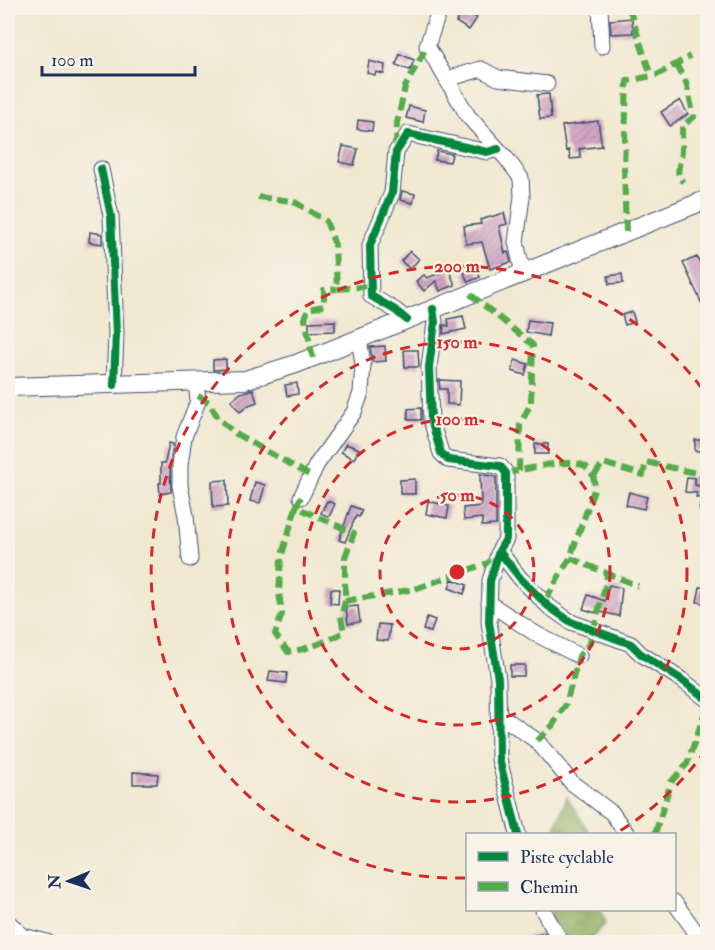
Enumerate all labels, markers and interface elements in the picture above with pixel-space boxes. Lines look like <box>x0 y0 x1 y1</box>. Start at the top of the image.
scale bar <box>42 39 195 77</box>
text: 100 m <box>51 49 94 72</box>
text: 200 m <box>434 255 481 278</box>
text: 150 m <box>436 331 479 354</box>
text: 100 m <box>436 408 479 431</box>
text: 50 m <box>440 484 475 507</box>
centre of rings <box>447 562 467 582</box>
legend <box>466 833 676 911</box>
text: Piste cyclable <box>520 846 614 869</box>
north arrow <box>39 851 99 911</box>
text: N <box>45 873 65 890</box>
text: Chemin <box>520 876 578 899</box>

